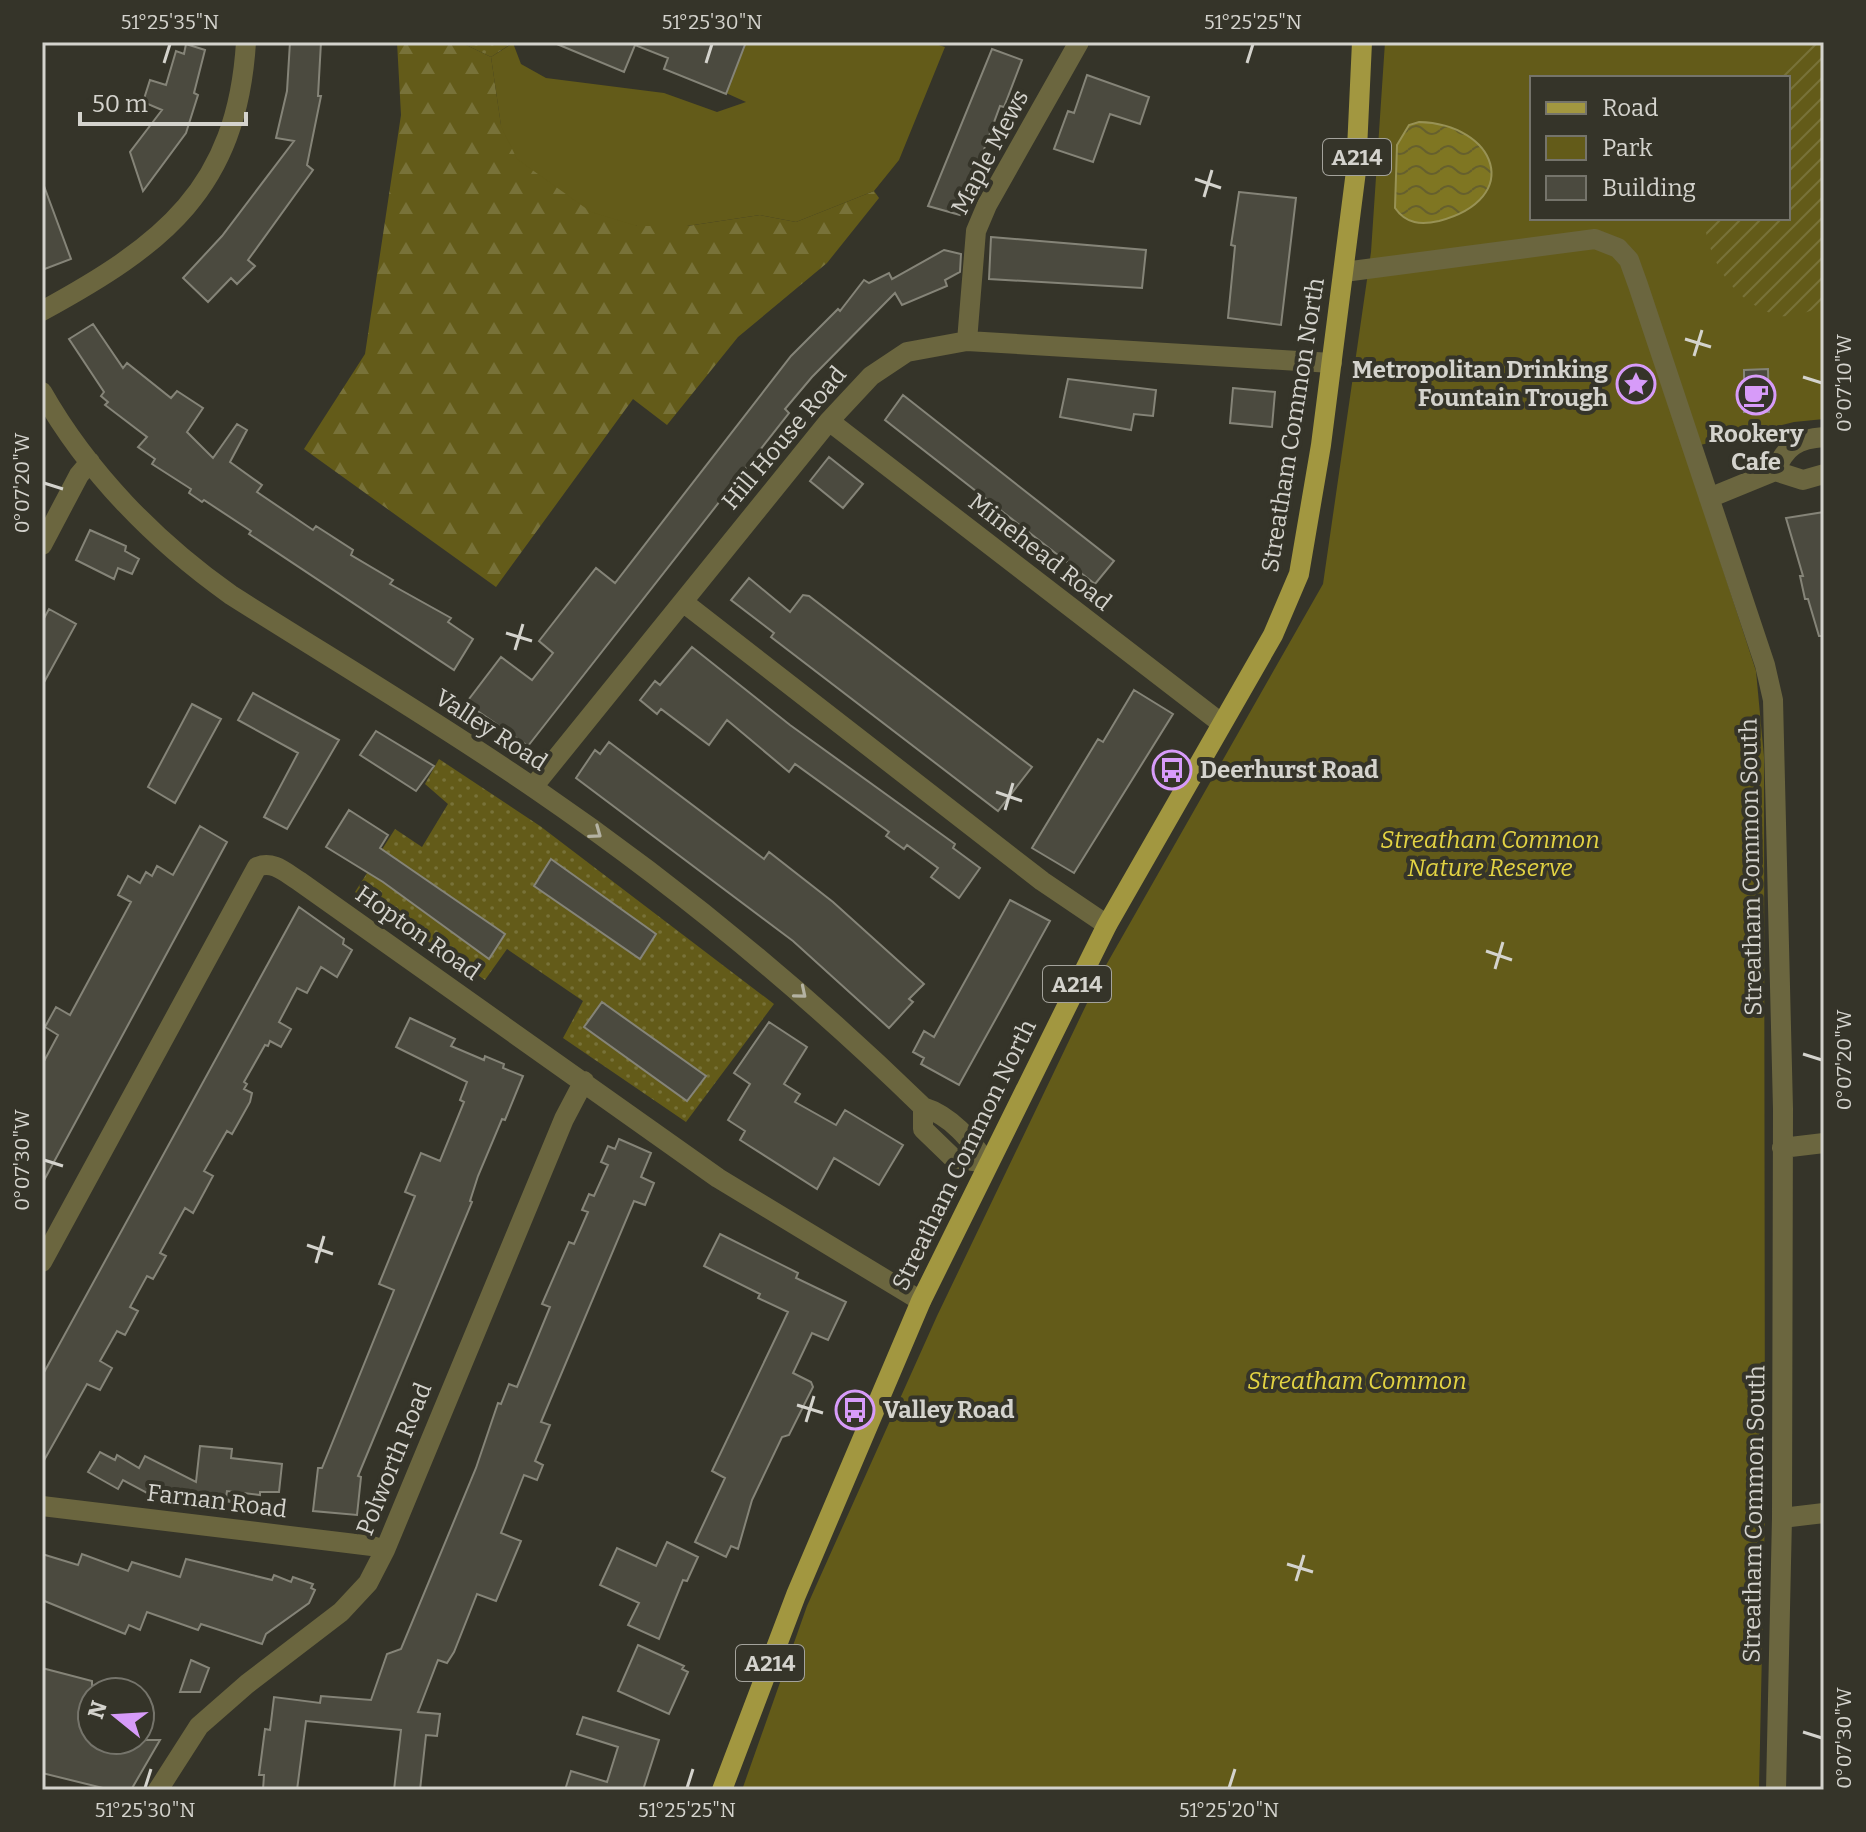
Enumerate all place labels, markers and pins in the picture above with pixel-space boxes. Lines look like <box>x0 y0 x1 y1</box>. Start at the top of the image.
place label: Metropolitan Drinking Fountain Trough <box>1352 356 1608 412</box>
place icon: Metropolitan Drinking Fountain Trough <box>1615 363 1657 405</box>
cafe icon: Rookery Cafe <box>1735 374 1777 416</box>
place label: Rookery Cafe <box>1709 420 1804 476</box>
bus stop icon: Deerhurst Road <box>1151 749 1193 791</box>
place label: Deerhurst Road <box>1200 756 1379 784</box>
bus stop icon: Valley Road <box>834 1389 876 1431</box>
place label: Valley Road <box>883 1396 1015 1424</box>

